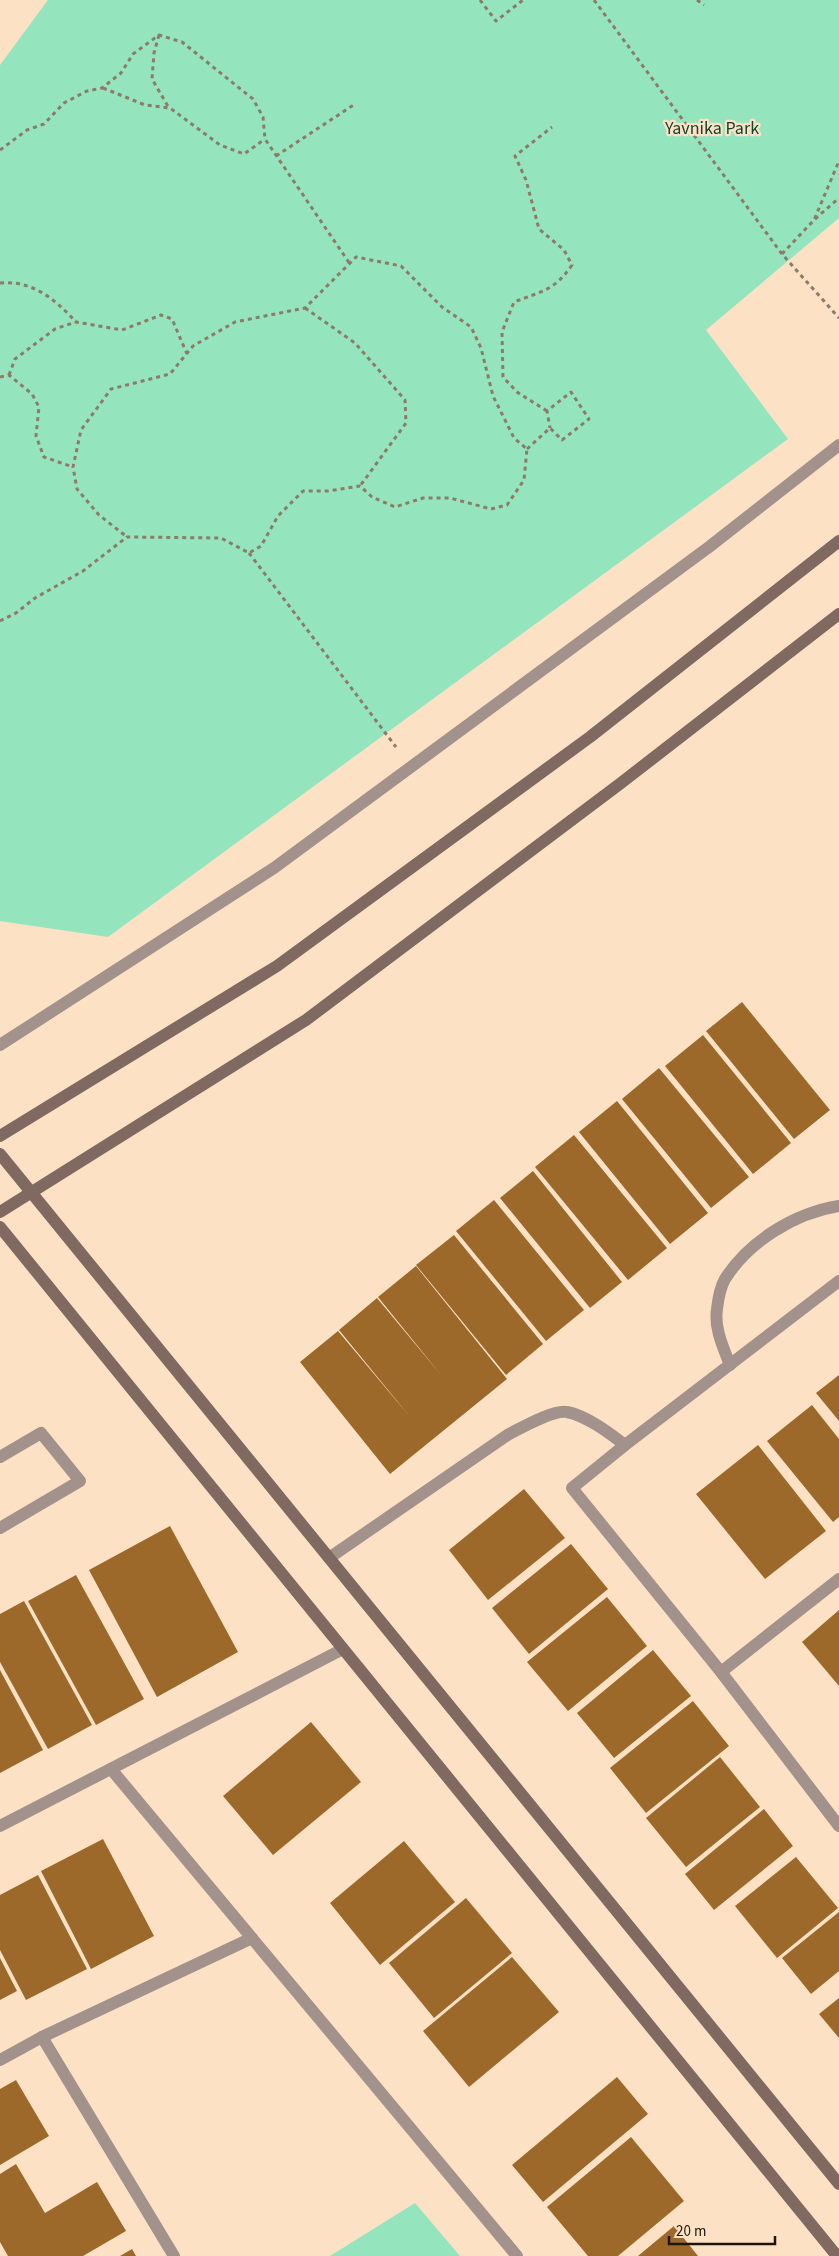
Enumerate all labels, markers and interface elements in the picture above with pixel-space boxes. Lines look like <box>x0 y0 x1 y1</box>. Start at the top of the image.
park label: Yavnika Park <box>664 116 759 141</box>
scale bar <box>669 2214 775 2246</box>
text: 20 m <box>676 2221 706 2242</box>

